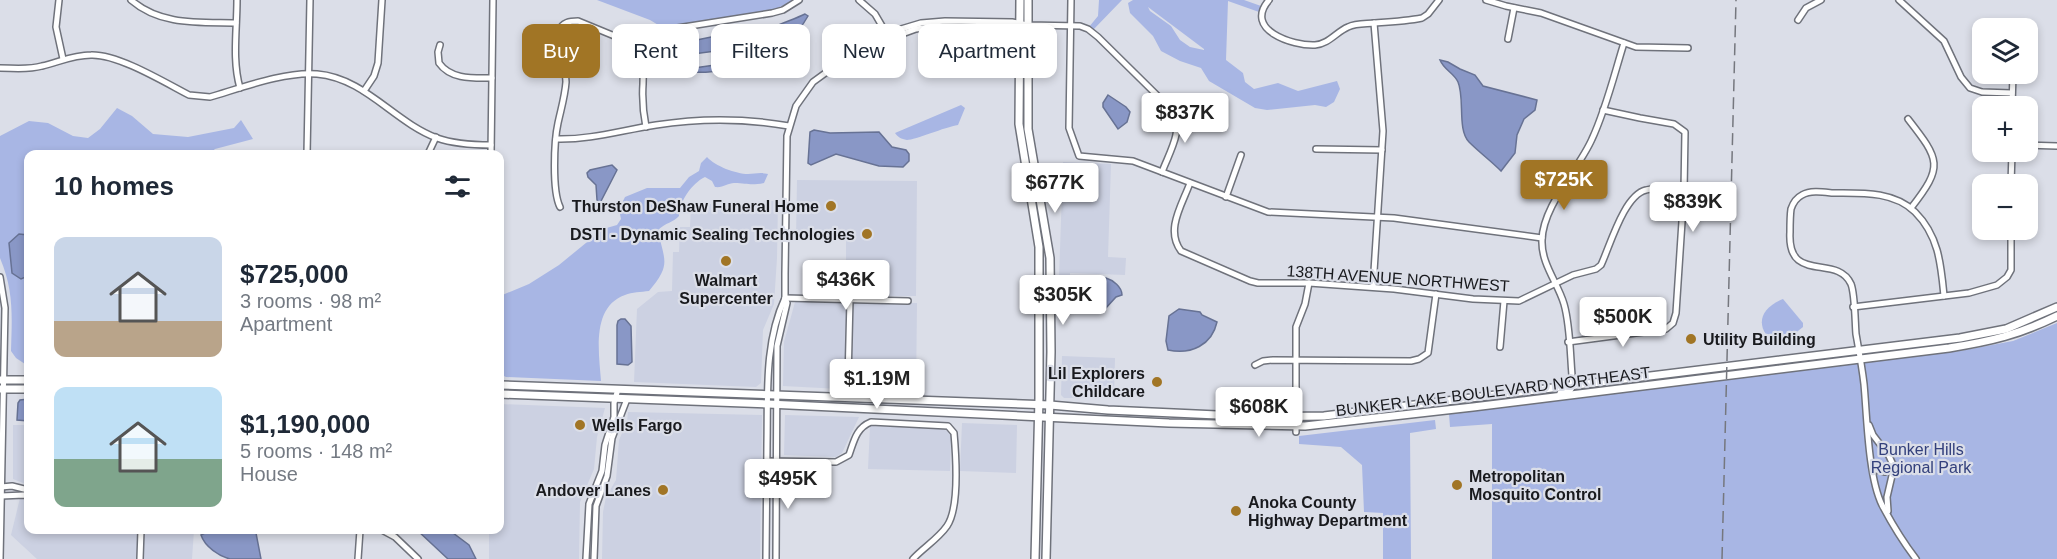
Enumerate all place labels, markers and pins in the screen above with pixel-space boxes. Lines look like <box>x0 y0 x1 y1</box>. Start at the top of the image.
pin: $837K <box>1143 93 1227 144</box>
pin: $725K <box>1522 160 1606 211</box>
pin: $677K <box>1013 163 1097 214</box>
pin: $839K <box>1651 182 1735 233</box>
place label: Thurston DeShaw Funeral Home <box>572 198 819 215</box>
marker: Thurston DeShaw Funeral Home <box>824 199 838 213</box>
place label: DSTI - Dynamic Sealing Technologies <box>570 226 855 243</box>
marker: DSTI - Dynamic Sealing Technologies <box>860 227 874 241</box>
marker: Walmart Supercenter <box>719 254 733 268</box>
pin: $436K <box>804 260 888 311</box>
place label: Walmart Supercenter <box>679 272 773 307</box>
pin: $305K <box>1021 275 1105 326</box>
pin: $500K <box>1581 297 1665 348</box>
place label: Utility Building <box>1703 331 1816 348</box>
marker: Utility Building <box>1684 332 1698 346</box>
pin: $1.19M <box>828 359 926 410</box>
place label: Lil Explorers Childcare <box>1048 365 1145 400</box>
marker: Lil Explorers Childcare <box>1150 375 1164 389</box>
pin: $608K <box>1217 387 1301 438</box>
place label: Wells Fargo <box>592 417 683 434</box>
marker: Wells Fargo <box>573 418 587 432</box>
pin: $495K <box>746 459 830 510</box>
place label: Metropolitan Mosquito Control <box>1469 468 1601 503</box>
marker: Metropolitan Mosquito Control <box>1450 478 1464 492</box>
place label: Andover Lanes <box>535 482 651 499</box>
marker: Andover Lanes <box>656 483 670 497</box>
place label: Anoka County Highway Department <box>1248 494 1408 529</box>
marker: Anoka County Highway Department <box>1229 504 1243 518</box>

